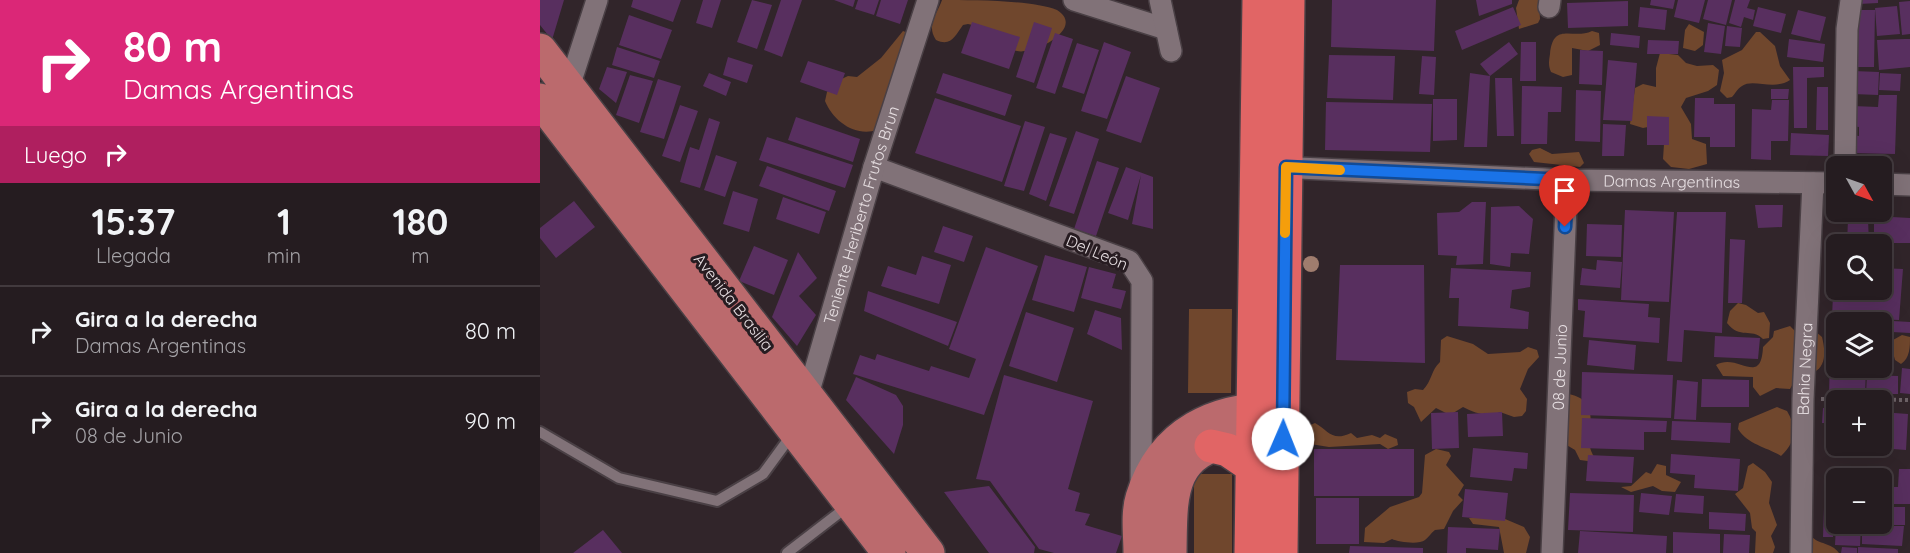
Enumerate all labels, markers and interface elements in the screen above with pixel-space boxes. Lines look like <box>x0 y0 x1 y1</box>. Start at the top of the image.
text: 80 m <box>123 20 222 73</box>
icon: right <box>24 24 102 102</box>
text: Damas Argentinas <box>123 72 354 106</box>
street label: Teniente Heriberto Frutos Brun <box>819 103 903 327</box>
icon: right <box>99 138 132 171</box>
text: Luego <box>24 141 87 169</box>
north arrow <box>1826 156 1892 222</box>
map controls <box>1826 156 1892 534</box>
pin <box>1539 165 1590 227</box>
street label: Damas Argentinas <box>1603 170 1740 192</box>
icon: arrive <box>1548 174 1581 207</box>
text: 15:37 <box>92 199 175 244</box>
text: 1 <box>277 199 291 244</box>
text: 180 <box>393 199 448 244</box>
street label: Del León <box>1063 230 1131 274</box>
button: search <box>1826 234 1892 300</box>
text: Llegada <box>96 243 171 268</box>
text: min <box>267 243 301 268</box>
text: m <box>411 243 430 268</box>
street label: Avenida Brasilia <box>690 250 778 354</box>
text: Gira a la derecha <box>75 305 258 333</box>
button: layers <box>1826 312 1892 378</box>
icon: right <box>24 315 57 348</box>
text: 80 m <box>465 317 516 345</box>
street label: Bahia Negra <box>1793 322 1817 416</box>
street label: 08 de Junio <box>1548 324 1571 411</box>
text: Damas Argentinas <box>75 333 246 358</box>
button: + <box>1826 390 1892 456</box>
text: Gira a la derecha <box>75 395 258 423</box>
icon: right <box>24 405 57 438</box>
text: 90 m <box>465 407 516 435</box>
position arrow <box>1251 407 1315 471</box>
text: 08 de Junio <box>75 423 183 448</box>
button: − <box>1826 468 1892 534</box>

